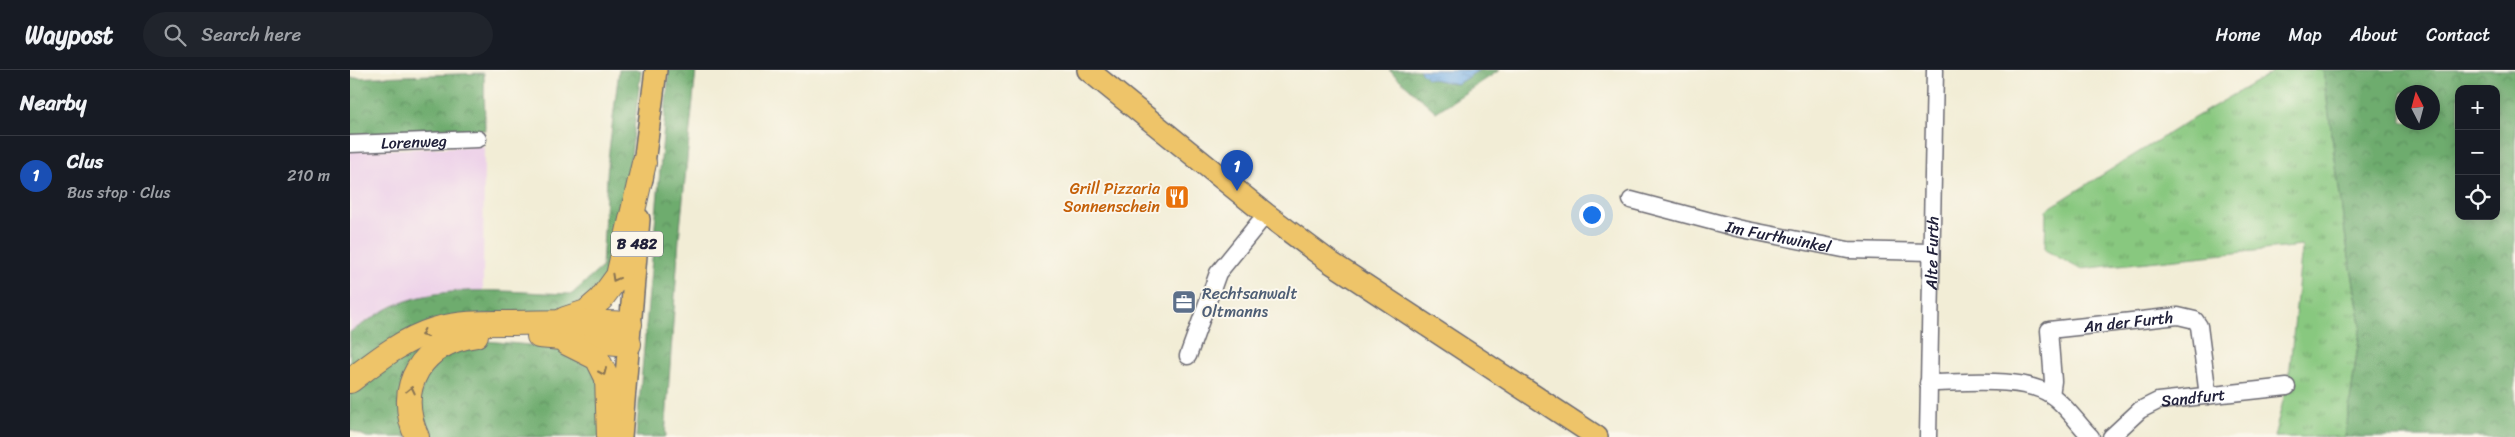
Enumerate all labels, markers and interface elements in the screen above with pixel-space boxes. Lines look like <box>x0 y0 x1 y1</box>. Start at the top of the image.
search box <box>143 12 493 57</box>
text: Waypost <box>25 14 113 56</box>
text: Search here <box>201 18 301 51</box>
text: Home <box>2216 19 2261 51</box>
text: Map <box>2289 19 2322 51</box>
text: About <box>2350 19 2398 51</box>
text: Contact <box>2426 19 2490 51</box>
icon: search <box>161 21 189 49</box>
text: Nearby <box>20 84 86 122</box>
north arrow <box>2395 85 2440 130</box>
map controls <box>2455 85 2500 220</box>
button: + <box>2455 85 2500 130</box>
street label: Lorenweg <box>380 126 447 157</box>
button: − <box>2455 130 2500 175</box>
text: Clus <box>67 145 103 178</box>
pin: 1 <box>1221 150 1253 191</box>
text: 1 <box>33 161 39 190</box>
text: 210 m <box>287 161 330 190</box>
place label: Grill Pizzaria Sonnenschein <box>1063 174 1161 221</box>
button: locate <box>2455 175 2500 220</box>
text: Bus stop · Clus <box>67 178 171 207</box>
restaurant icon: Grill Pizzaria Sonnenschein <box>1164 184 1190 210</box>
your location <box>1579 202 1605 228</box>
street label: Im Furthwinkel <box>1722 211 1834 261</box>
street label: Alte Furth <box>1916 216 1947 291</box>
road number: B 482 <box>611 232 663 256</box>
one-way arrow <box>611 273 621 282</box>
place label: Rechtsanwalt Oltmanns <box>1202 279 1297 326</box>
office icon: Rechtsanwalt Oltmanns <box>1171 289 1197 315</box>
street label: An der Furth <box>2081 302 2175 341</box>
one-way arrow <box>420 328 429 338</box>
one-way arrow <box>597 367 607 376</box>
street label: Sandfurt <box>2160 379 2227 415</box>
one-way arrow <box>405 386 415 395</box>

